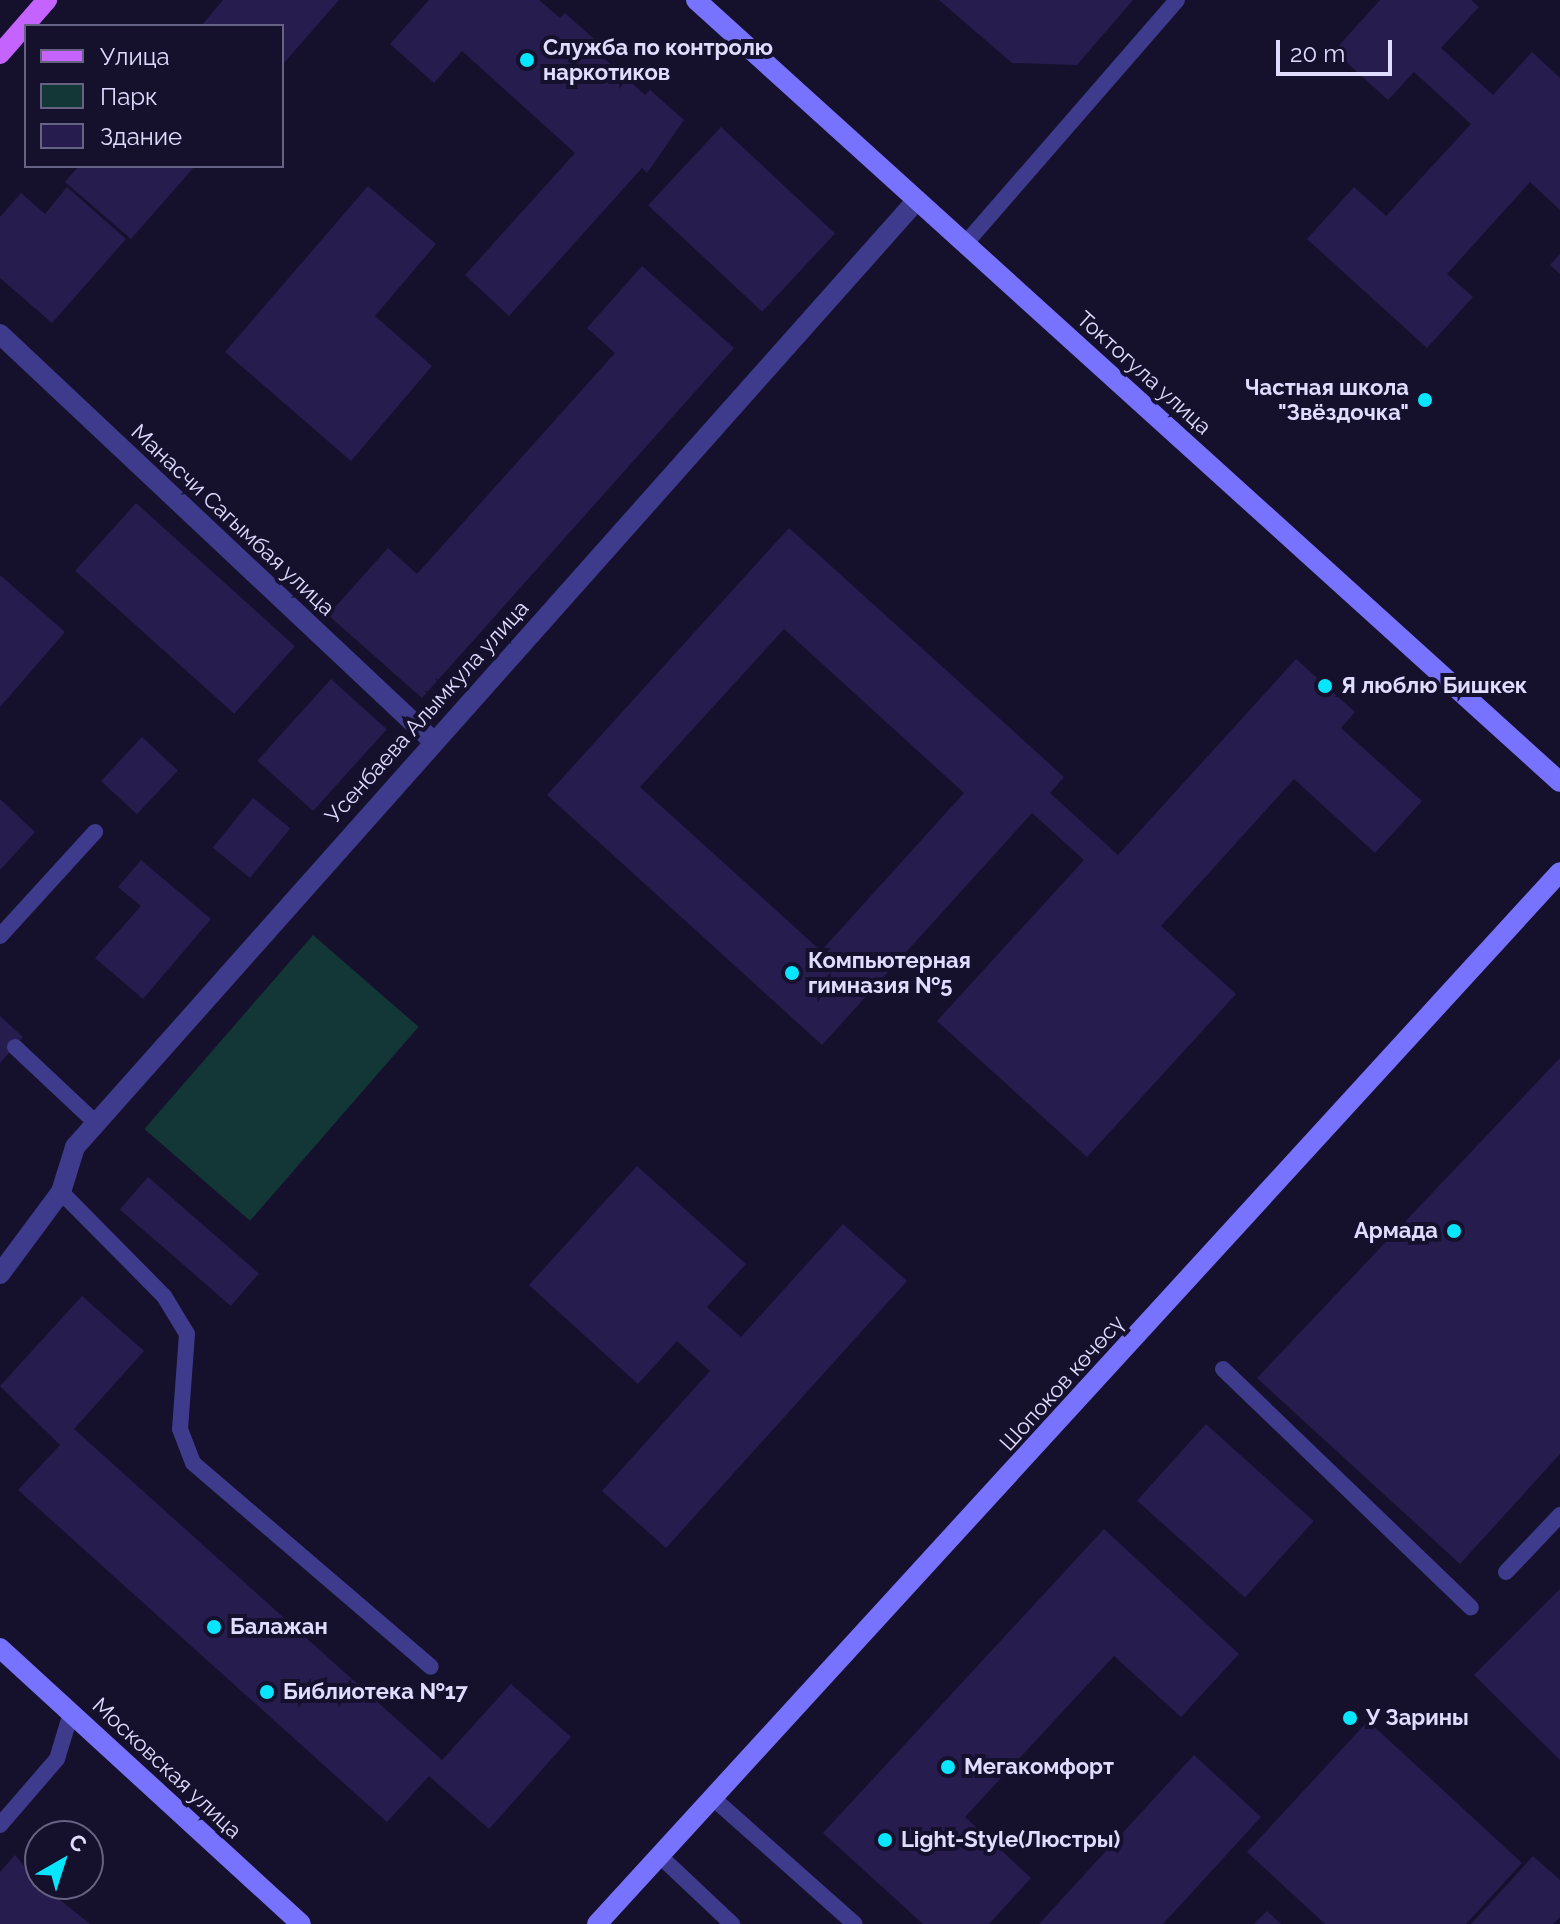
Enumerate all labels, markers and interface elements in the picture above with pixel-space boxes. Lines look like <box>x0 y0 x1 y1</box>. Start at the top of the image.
legend <box>24 24 284 168</box>
scale bar <box>1280 24 1396 74</box>
place label: Служба по контролю наркотиков <box>543 34 773 86</box>
text: 20 m <box>1290 39 1345 68</box>
text: Улица <box>100 42 170 71</box>
marker: Служба по контролю наркотиков <box>518 51 536 69</box>
text: Парк <box>100 82 158 111</box>
text: Здание <box>100 122 182 151</box>
street label: Токтогула улица <box>1071 306 1217 440</box>
place label: Частная школа "Звёздочка" <box>1245 374 1409 426</box>
marker: Частная школа "Звёздочка" <box>1416 391 1434 409</box>
street label: Манасчи Сагымбая улица <box>126 419 340 621</box>
street label: Усенбаева Алымкула улица <box>319 595 535 829</box>
place label: Я люблю Бишкек <box>1341 673 1527 699</box>
marker: Я люблю Бишкек <box>1316 677 1334 695</box>
place label: Компьютерная гимназия №5 <box>808 947 971 998</box>
marker: Компьютерная гимназия №5 <box>783 964 801 982</box>
place label: Армада <box>1354 1218 1438 1244</box>
marker: Армада <box>1445 1222 1463 1240</box>
street label: Шопоков көчөсү <box>994 1310 1130 1456</box>
place label: Балажан <box>230 1614 328 1640</box>
marker: Балажан <box>205 1618 223 1636</box>
place label: Библиотека №17 <box>283 1679 468 1705</box>
marker: Библиотека №17 <box>258 1683 276 1701</box>
street label: Московская улица <box>87 1692 247 1844</box>
place label: У Зарины <box>1366 1705 1469 1731</box>
marker: У Зарины <box>1341 1709 1359 1727</box>
place label: Мегакомфорт <box>964 1754 1114 1780</box>
marker: Мегакомфорт <box>939 1758 957 1776</box>
north arrow <box>24 1820 104 1900</box>
place label: Light-Style(Люстры) <box>901 1827 1120 1853</box>
text: С <box>64 1828 92 1858</box>
marker: Light-Style(Люстры) <box>876 1831 894 1849</box>

